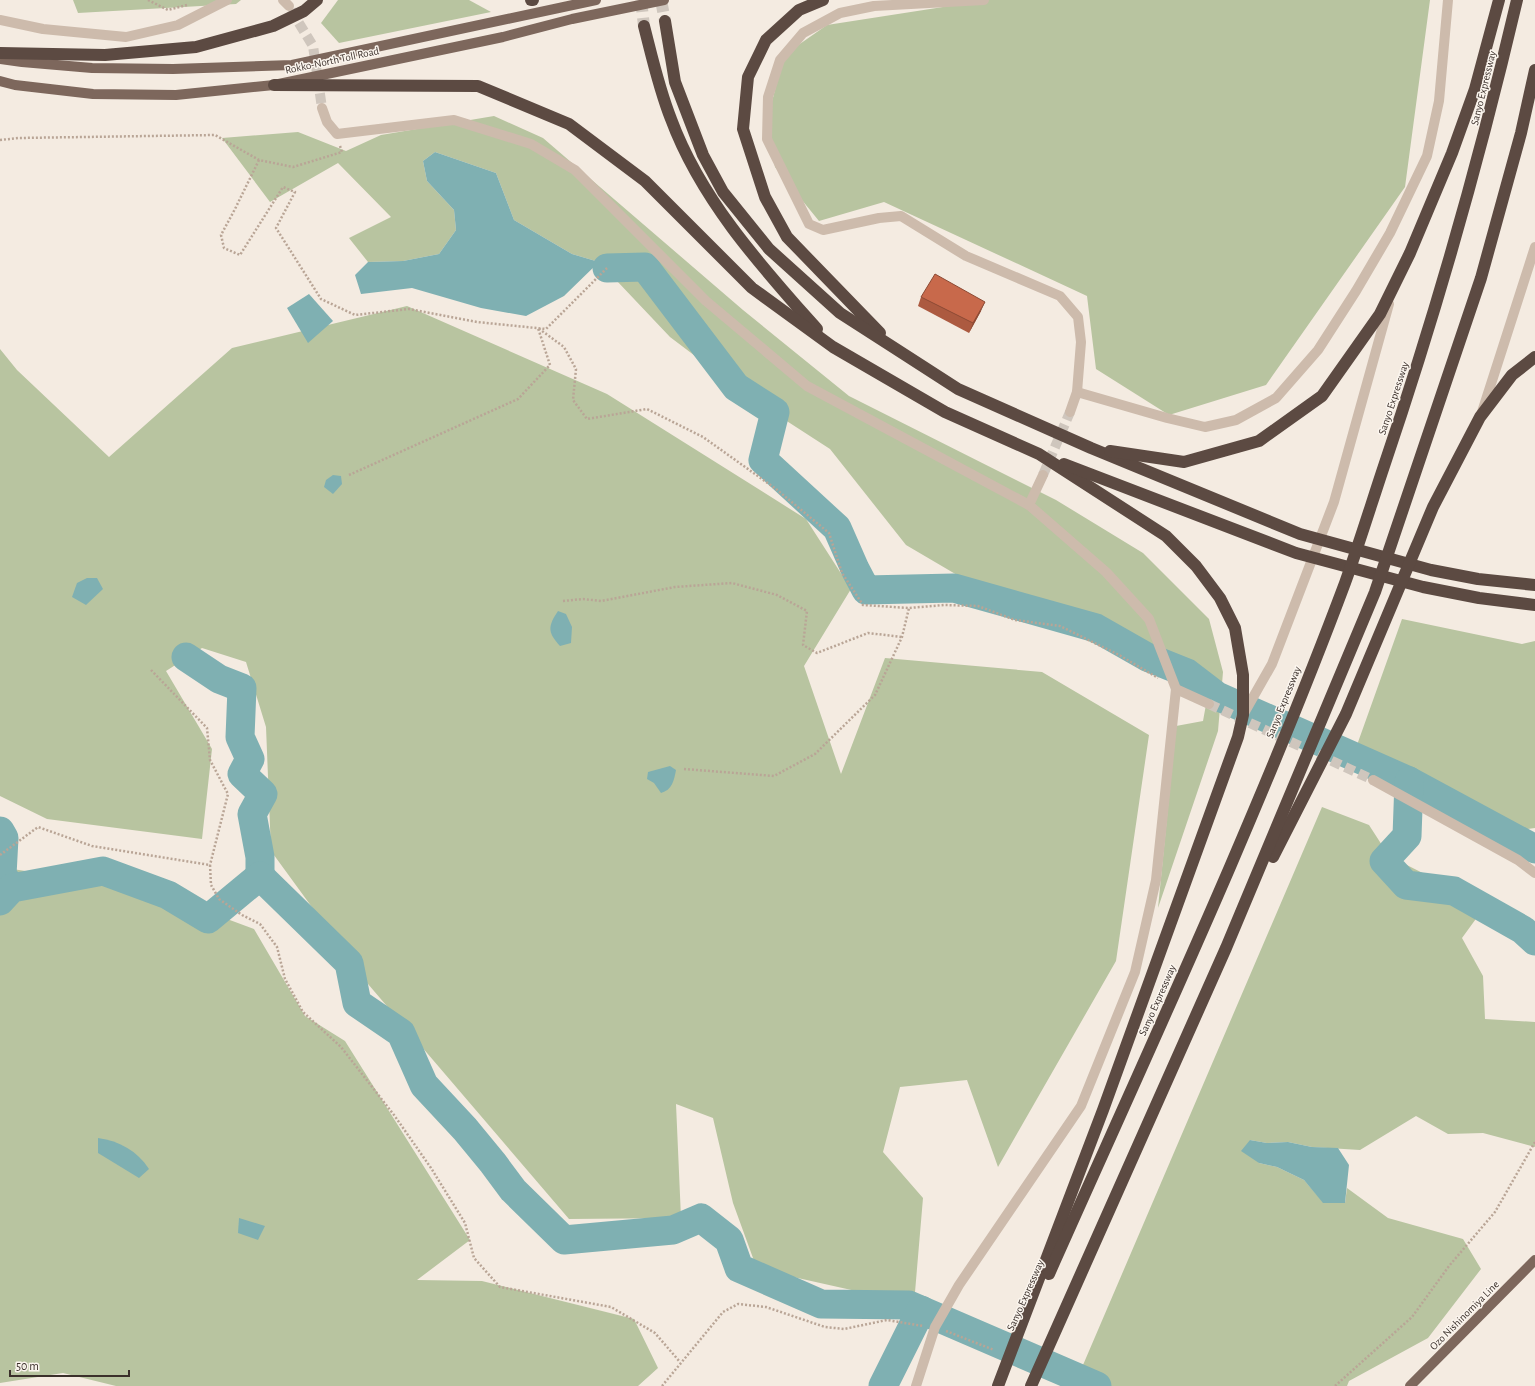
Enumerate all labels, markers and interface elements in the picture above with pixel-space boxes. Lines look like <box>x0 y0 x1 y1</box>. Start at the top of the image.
street label: Rokko-North Toll Road <box>284 45 380 76</box>
street label: Sanyo Expressway <box>1469 49 1498 127</box>
street label: Sanyo Expressway <box>1376 360 1411 436</box>
street label: Sanyo Expressway <box>1264 664 1303 740</box>
street label: Sanyo Expressway <box>1137 963 1178 1037</box>
street label: Sanyo Expressway <box>1005 1258 1046 1332</box>
street label: Ozo Nishinomiya Line <box>1428 1279 1501 1352</box>
scale bar <box>10 1352 129 1378</box>
text: 50 m <box>16 1360 39 1372</box>

